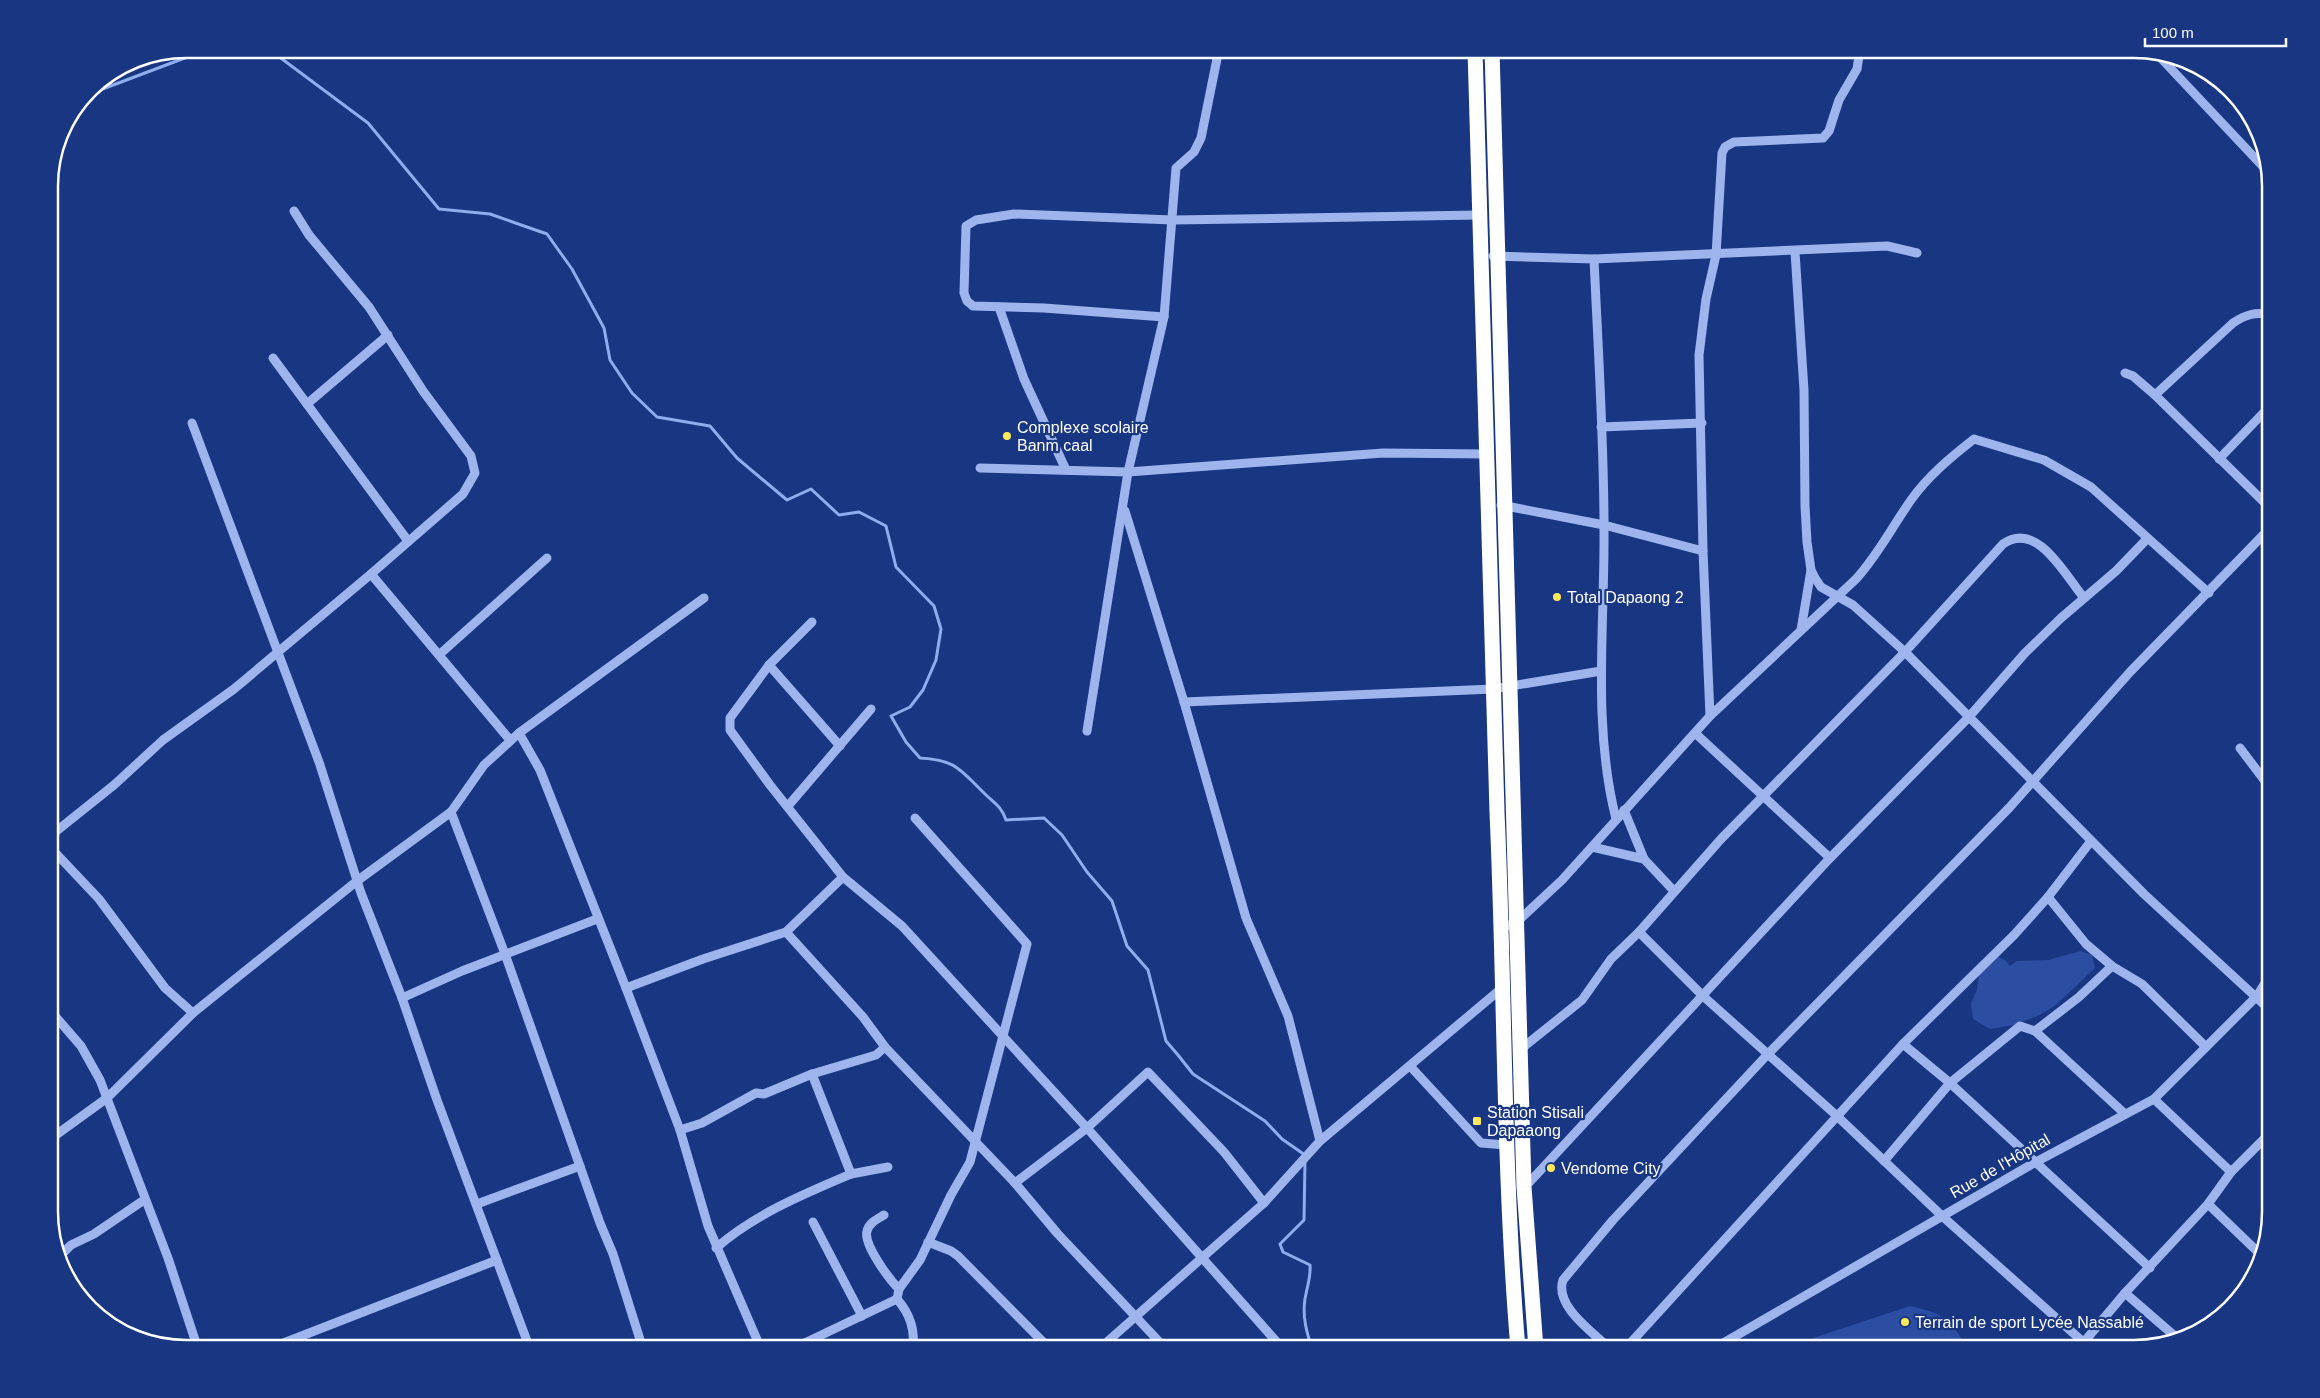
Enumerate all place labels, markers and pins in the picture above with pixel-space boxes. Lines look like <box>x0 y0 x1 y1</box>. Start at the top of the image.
place label: Complexe scolaire Banm caal <box>1017 419 1149 454</box>
marker: Complexe scolaire Banm caal <box>1001 430 1013 442</box>
place label: Total Dapaong 2 <box>1567 589 1684 606</box>
marker: Total Dapaong 2 <box>1551 591 1563 603</box>
place label: Station Stisali Dapaaong <box>1487 1104 1584 1139</box>
marker: Station Stisali Dapaaong <box>1471 1115 1483 1127</box>
place label: Vendome City <box>1561 1160 1661 1177</box>
marker: Vendome City <box>1545 1162 1557 1174</box>
place label: Terrain de sport Lycée Nassablé <box>1915 1314 2144 1331</box>
marker: Terrain de sport Lycée Nassablé <box>1899 1316 1911 1328</box>

